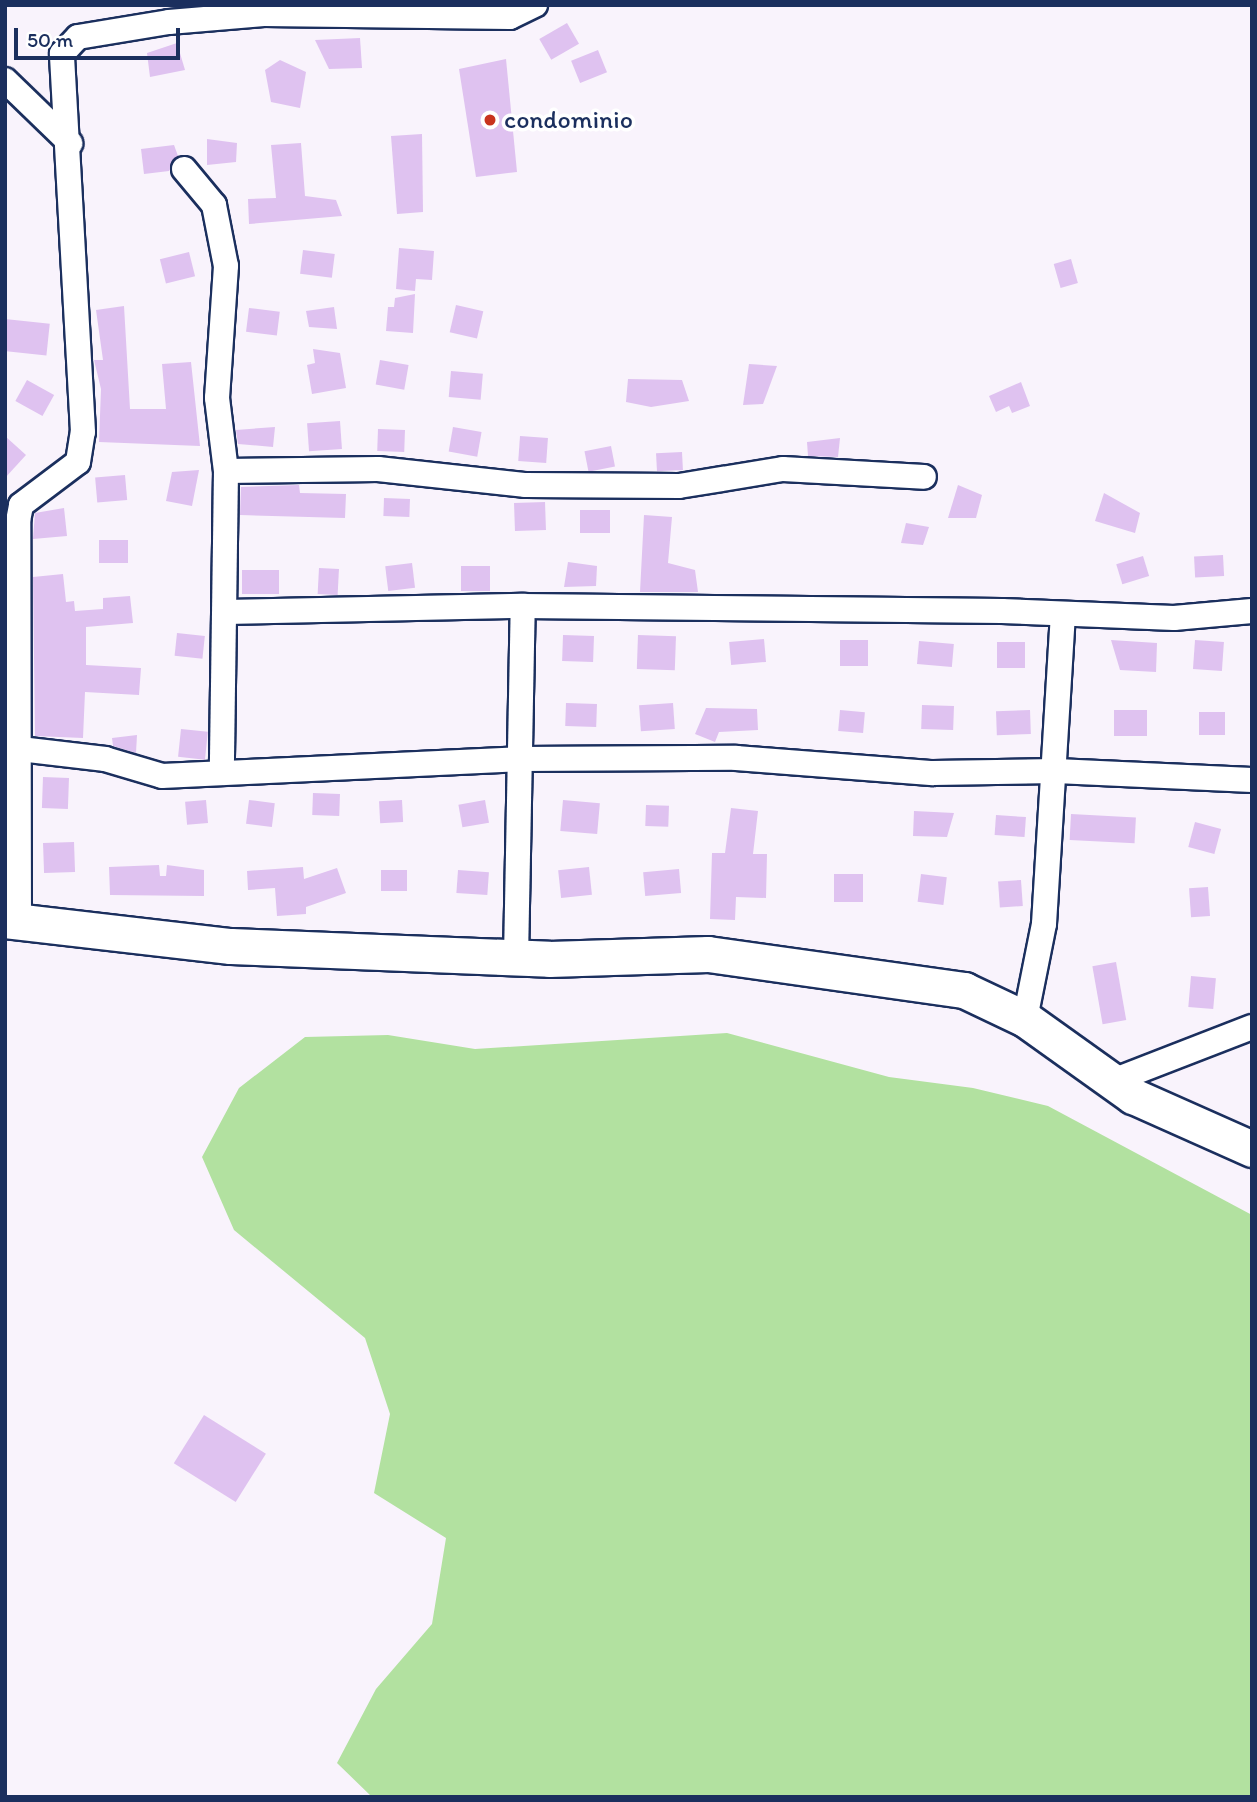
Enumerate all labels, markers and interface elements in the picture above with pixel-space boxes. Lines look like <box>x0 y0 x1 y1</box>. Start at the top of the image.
scale bar <box>18 14 184 58</box>
text: 50 m <box>27 27 73 52</box>
place label: condominio <box>504 104 633 136</box>
marker: condominio <box>482 112 498 128</box>

